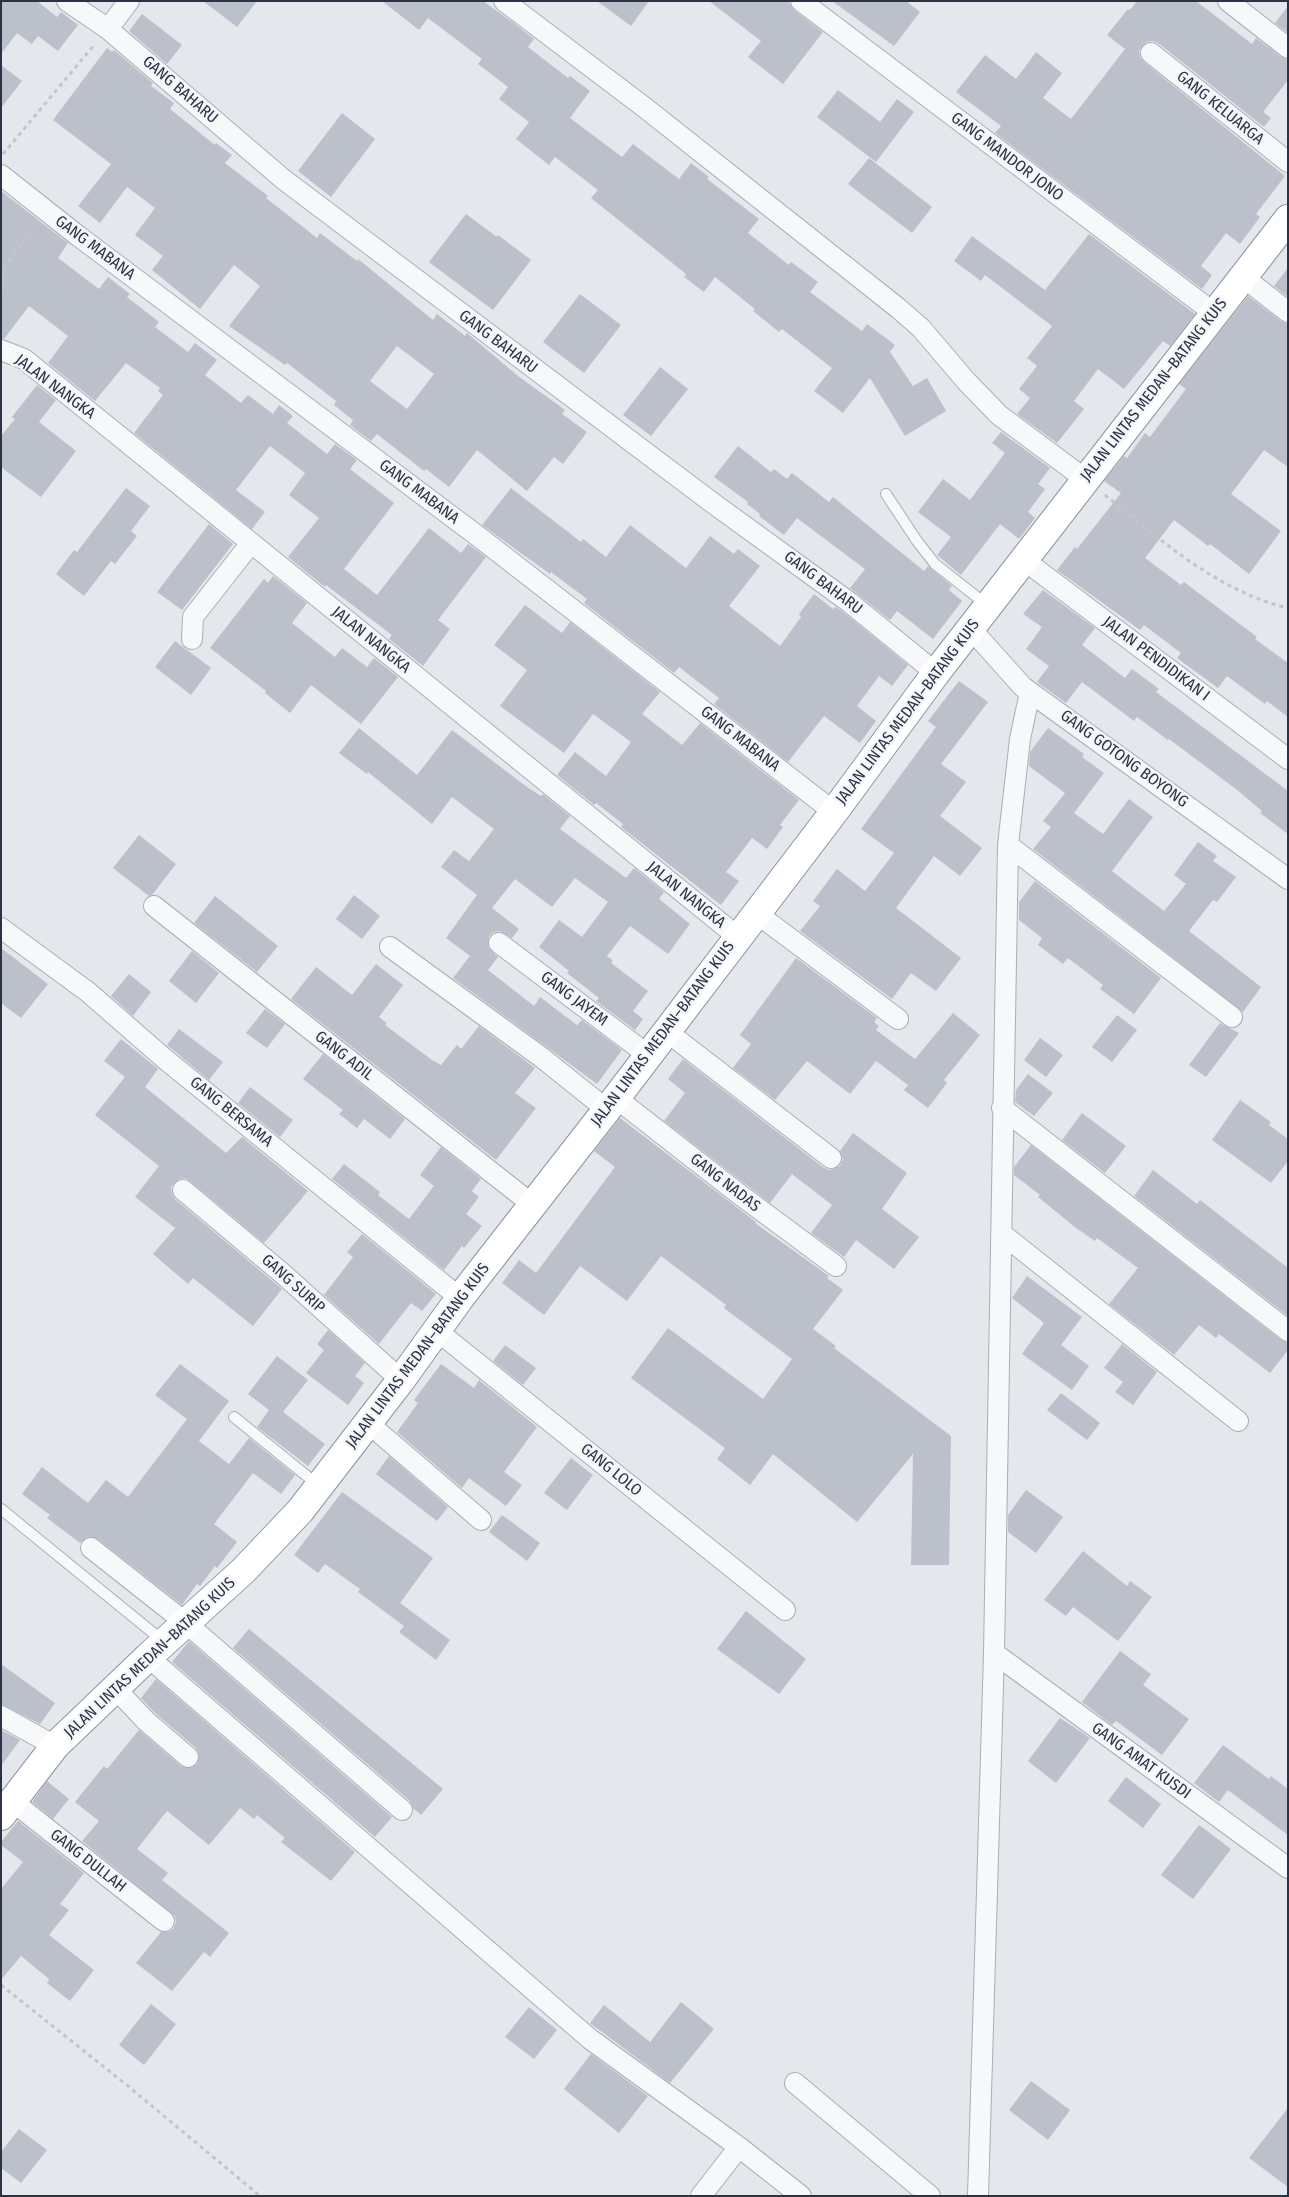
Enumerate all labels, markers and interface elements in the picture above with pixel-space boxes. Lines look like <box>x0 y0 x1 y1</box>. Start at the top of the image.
street label: GANG BAHARU <box>138 52 222 128</box>
street label: GANG KELUARGA <box>1172 67 1268 149</box>
street label: GANG MANDOR JONO <box>947 108 1067 206</box>
street label: GANG MABANA <box>51 212 139 284</box>
street label: JALAN LINTAS MEDAN–BATANG KUIS <box>1077 295 1231 485</box>
street label: GANG BAHARU <box>455 306 541 378</box>
street label: JALAN NANGKA <box>11 351 99 423</box>
street label: GANG MABANA <box>375 456 463 528</box>
street label: GANG BAHARU <box>780 547 866 619</box>
street label: JALAN NANGKA <box>328 602 414 678</box>
street label: JALAN PENDIDIKAN I <box>1099 613 1213 705</box>
street label: JALAN LINTAS MEDAN–BATANG KUIS <box>832 616 984 808</box>
street label: GANG MABANA <box>697 702 783 776</box>
street label: GANG GOTONG BOYONG <box>1056 706 1192 812</box>
street label: JALAN NANGKA <box>643 857 729 933</box>
street label: JALAN LINTAS MEDAN–BATANG KUIS <box>587 938 739 1130</box>
street label: GANG JAYEM <box>537 968 611 1030</box>
street label: GANG ADIL <box>311 1027 377 1085</box>
street label: GANG BERSAMA <box>186 1073 276 1151</box>
street label: GANG NADAS <box>686 1150 764 1216</box>
street label: GANG SURIP <box>257 1250 329 1318</box>
street label: JALAN LINTAS MEDAN–BATANG KUIS <box>342 1260 494 1452</box>
street label: GANG LOLO <box>577 1440 645 1500</box>
street label: JALAN LINTAS MEDAN–BATANG KUIS <box>60 1574 240 1742</box>
street label: GANG AMAT KUSDI <box>1088 1719 1194 1803</box>
street label: GANG DULLAH <box>46 1825 130 1897</box>

